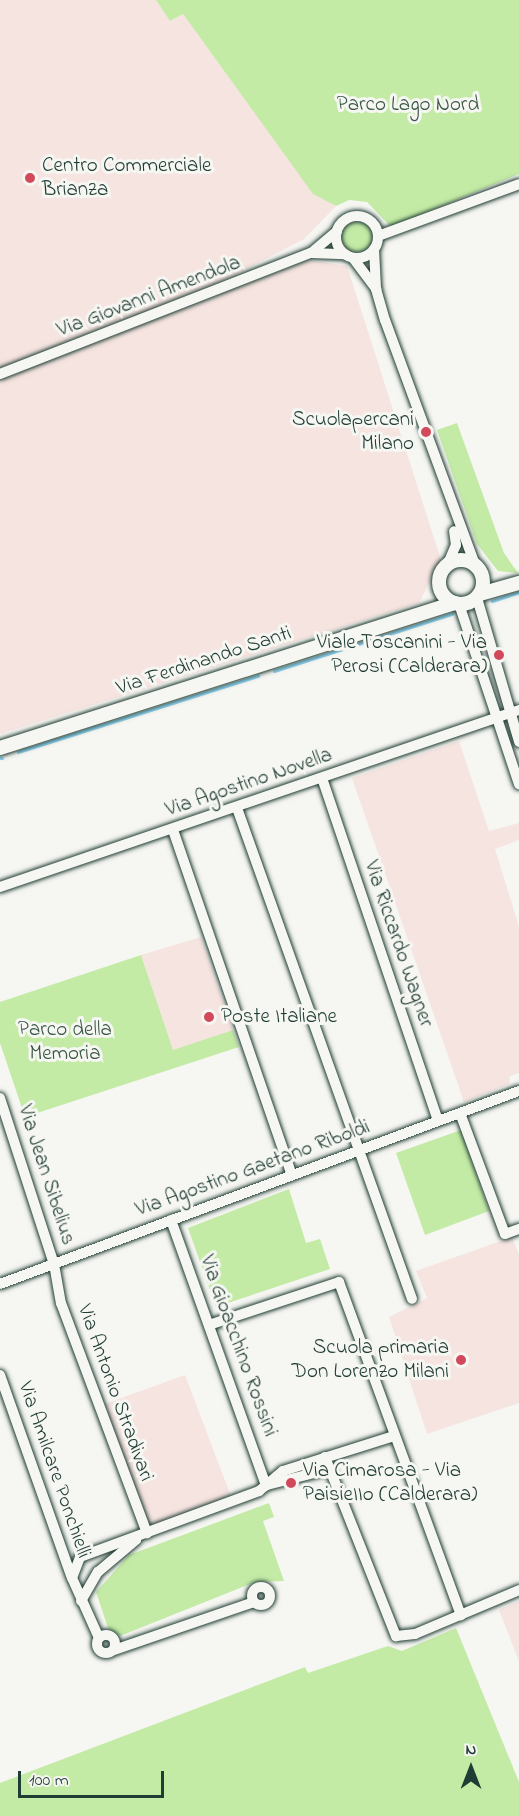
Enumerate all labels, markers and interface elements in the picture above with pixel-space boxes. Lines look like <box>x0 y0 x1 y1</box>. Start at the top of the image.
park label: Parco Lago Nord <box>337 92 479 118</box>
place label: Centro Commerciale Brianza <box>42 153 211 203</box>
marker: Centro Commerciale Brianza <box>23 171 37 185</box>
street label: Via Giovanni Amendola <box>54 250 244 344</box>
place label: Scuolapercani Milano <box>292 407 414 457</box>
marker: Scuolapercani Milano <box>419 425 433 439</box>
street label: Via Ferdinando Santi <box>113 621 295 701</box>
place label: Viale Toscanini - Via Perosi (Calderara) <box>317 630 487 680</box>
marker: Viale Toscanini - Via Perosi (Calderara) <box>492 648 506 662</box>
street label: Via Agostino Novella <box>163 743 335 823</box>
street label: Via Riccardo Wagner <box>358 857 438 1031</box>
place label: Poste Italiane <box>221 1004 337 1030</box>
marker: Poste Italiane <box>202 1010 216 1024</box>
park label: Parco della Memoria <box>18 1017 112 1067</box>
street label: Via Jean Sibelius <box>12 1102 80 1248</box>
street label: Via Agostino Gaetano Riboldi <box>132 1115 374 1223</box>
street label: Via Gioacchino Rossini <box>193 1252 283 1440</box>
street label: Via Antonio Stradivari <box>71 1301 159 1485</box>
place label: Scuola primaria Don Lorenzo Milani <box>292 1335 449 1385</box>
marker: Scuola primaria Don Lorenzo Milani <box>454 1353 468 1367</box>
street label: Via Amilcare Ponchielli <box>12 1378 96 1562</box>
place label: Via Cimarosa - Via PaisieIIo (Calderara) <box>303 1458 477 1508</box>
marker: Via Cimarosa - Via PaisieIIo (Calderara) <box>284 1476 298 1490</box>
north arrow <box>441 1738 501 1798</box>
text: N <box>466 1738 476 1762</box>
scale bar <box>21 1759 166 1797</box>
text: 100 m <box>29 1768 69 1794</box>

